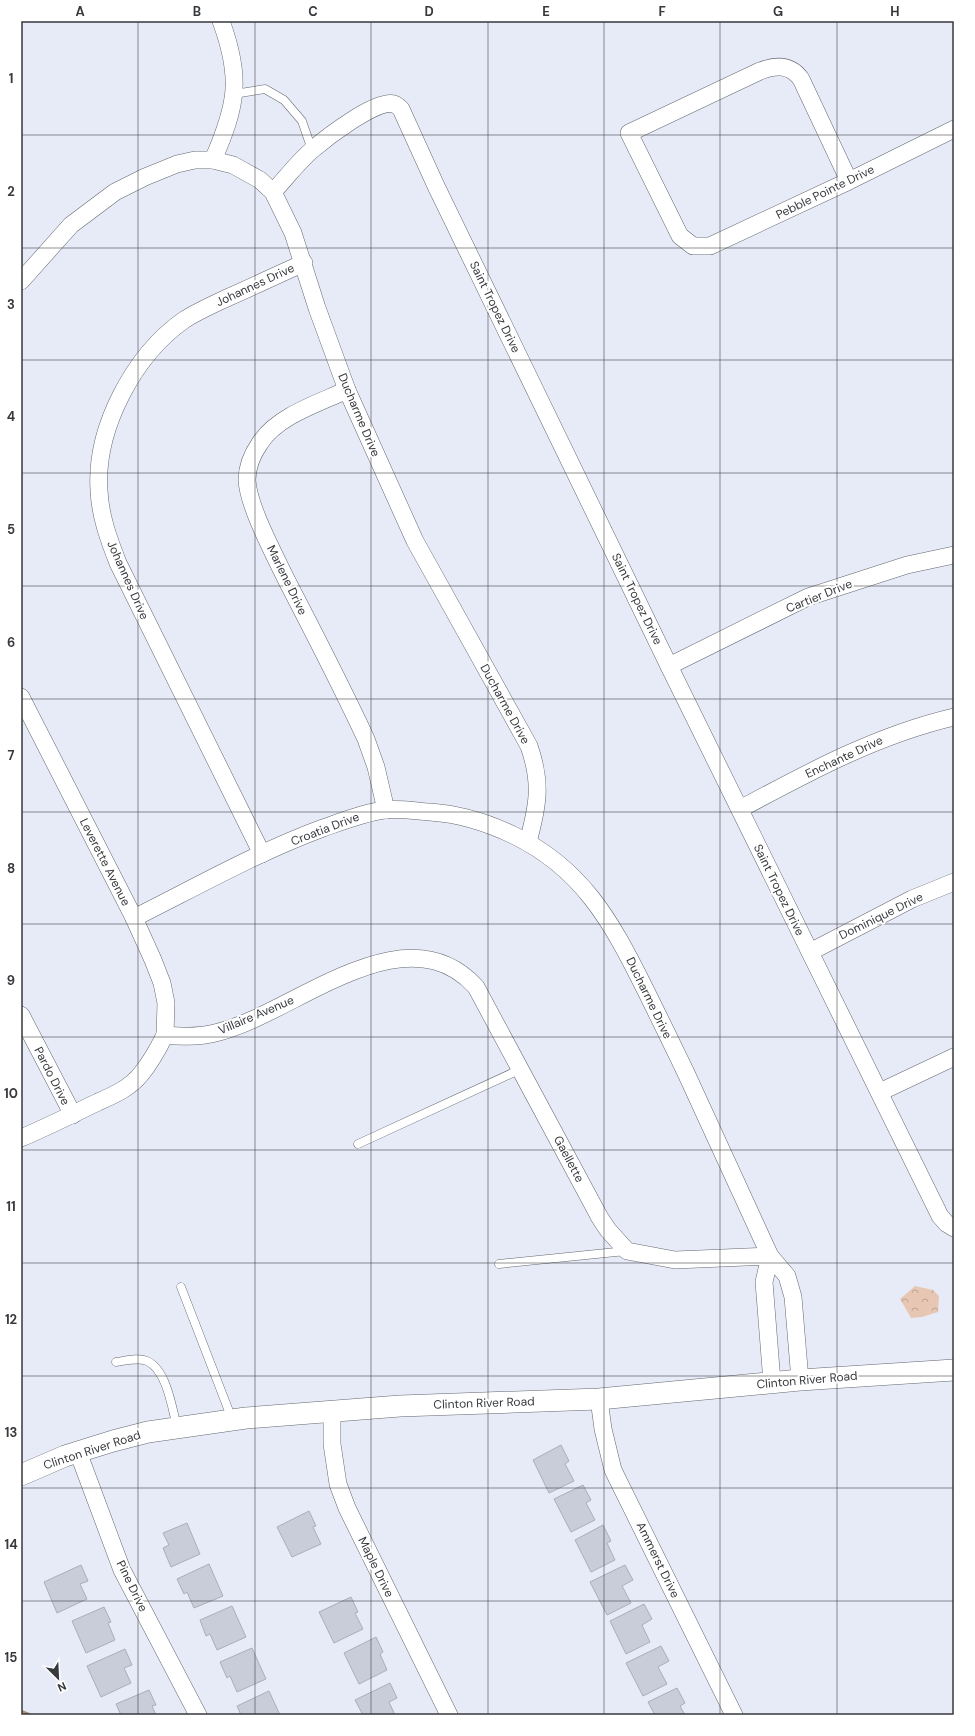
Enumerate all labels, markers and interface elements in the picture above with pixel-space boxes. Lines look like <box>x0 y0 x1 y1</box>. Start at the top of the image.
text: A <box>75 3 85 20</box>
text: B <box>193 3 201 20</box>
text: C <box>308 3 318 20</box>
text: D <box>424 3 434 20</box>
text: E <box>542 3 550 20</box>
text: F <box>658 3 666 20</box>
text: G <box>773 3 783 20</box>
text: H <box>890 3 900 20</box>
text: 1 <box>9 70 13 87</box>
street label: Pebble Pointe Drive <box>773 161 877 223</box>
text: 2 <box>7 183 15 200</box>
street label: Saint Tropez Drive <box>466 259 524 356</box>
street label: Johannes Drive <box>213 260 297 310</box>
text: 3 <box>7 296 15 313</box>
street label: Ducharme Drive <box>334 371 384 459</box>
text: 4 <box>7 408 15 425</box>
text: 5 <box>7 521 15 538</box>
street label: Johannes Drive <box>103 538 153 622</box>
street label: Marlene Drive <box>263 542 311 618</box>
street label: Saint Tropez Drive <box>608 551 666 648</box>
street label: Cartier Drive <box>784 575 855 617</box>
text: 6 <box>7 634 15 651</box>
street label: Ducharme Drive <box>476 661 534 747</box>
street label: Enchante Drive <box>803 732 886 782</box>
text: 7 <box>8 747 15 764</box>
street label: Croatia Drive <box>289 809 362 849</box>
street label: Leverette Avenue <box>76 815 134 909</box>
street label: Saint Tropez Drive <box>750 842 808 939</box>
text: 8 <box>7 860 15 877</box>
street label: Dominique Drive <box>836 889 926 943</box>
street label: Ducharme Drive <box>622 955 676 1042</box>
text: 9 <box>7 972 15 989</box>
street label: Villaire Avenue <box>216 992 296 1038</box>
street label: Pardo Drive <box>30 1044 74 1108</box>
text: 10 <box>4 1085 18 1102</box>
street label: Gaellette <box>550 1133 588 1185</box>
text: 11 <box>6 1198 16 1215</box>
text: 12 <box>5 1311 17 1328</box>
street label: Clinton River Road <box>756 1368 858 1392</box>
street label: Clinton River Road <box>433 1393 535 1413</box>
text: 13 <box>5 1424 17 1441</box>
street label: Clinton River Road <box>41 1427 143 1473</box>
street label: Ammerst Drive <box>633 1519 683 1601</box>
street label: Maple Drive <box>355 1534 398 1600</box>
text: 14 <box>4 1536 18 1553</box>
street label: Pine Drive <box>113 1558 151 1614</box>
text: 15 <box>5 1649 17 1666</box>
north arrow <box>38 1658 78 1698</box>
text: N <box>56 1679 69 1695</box>

